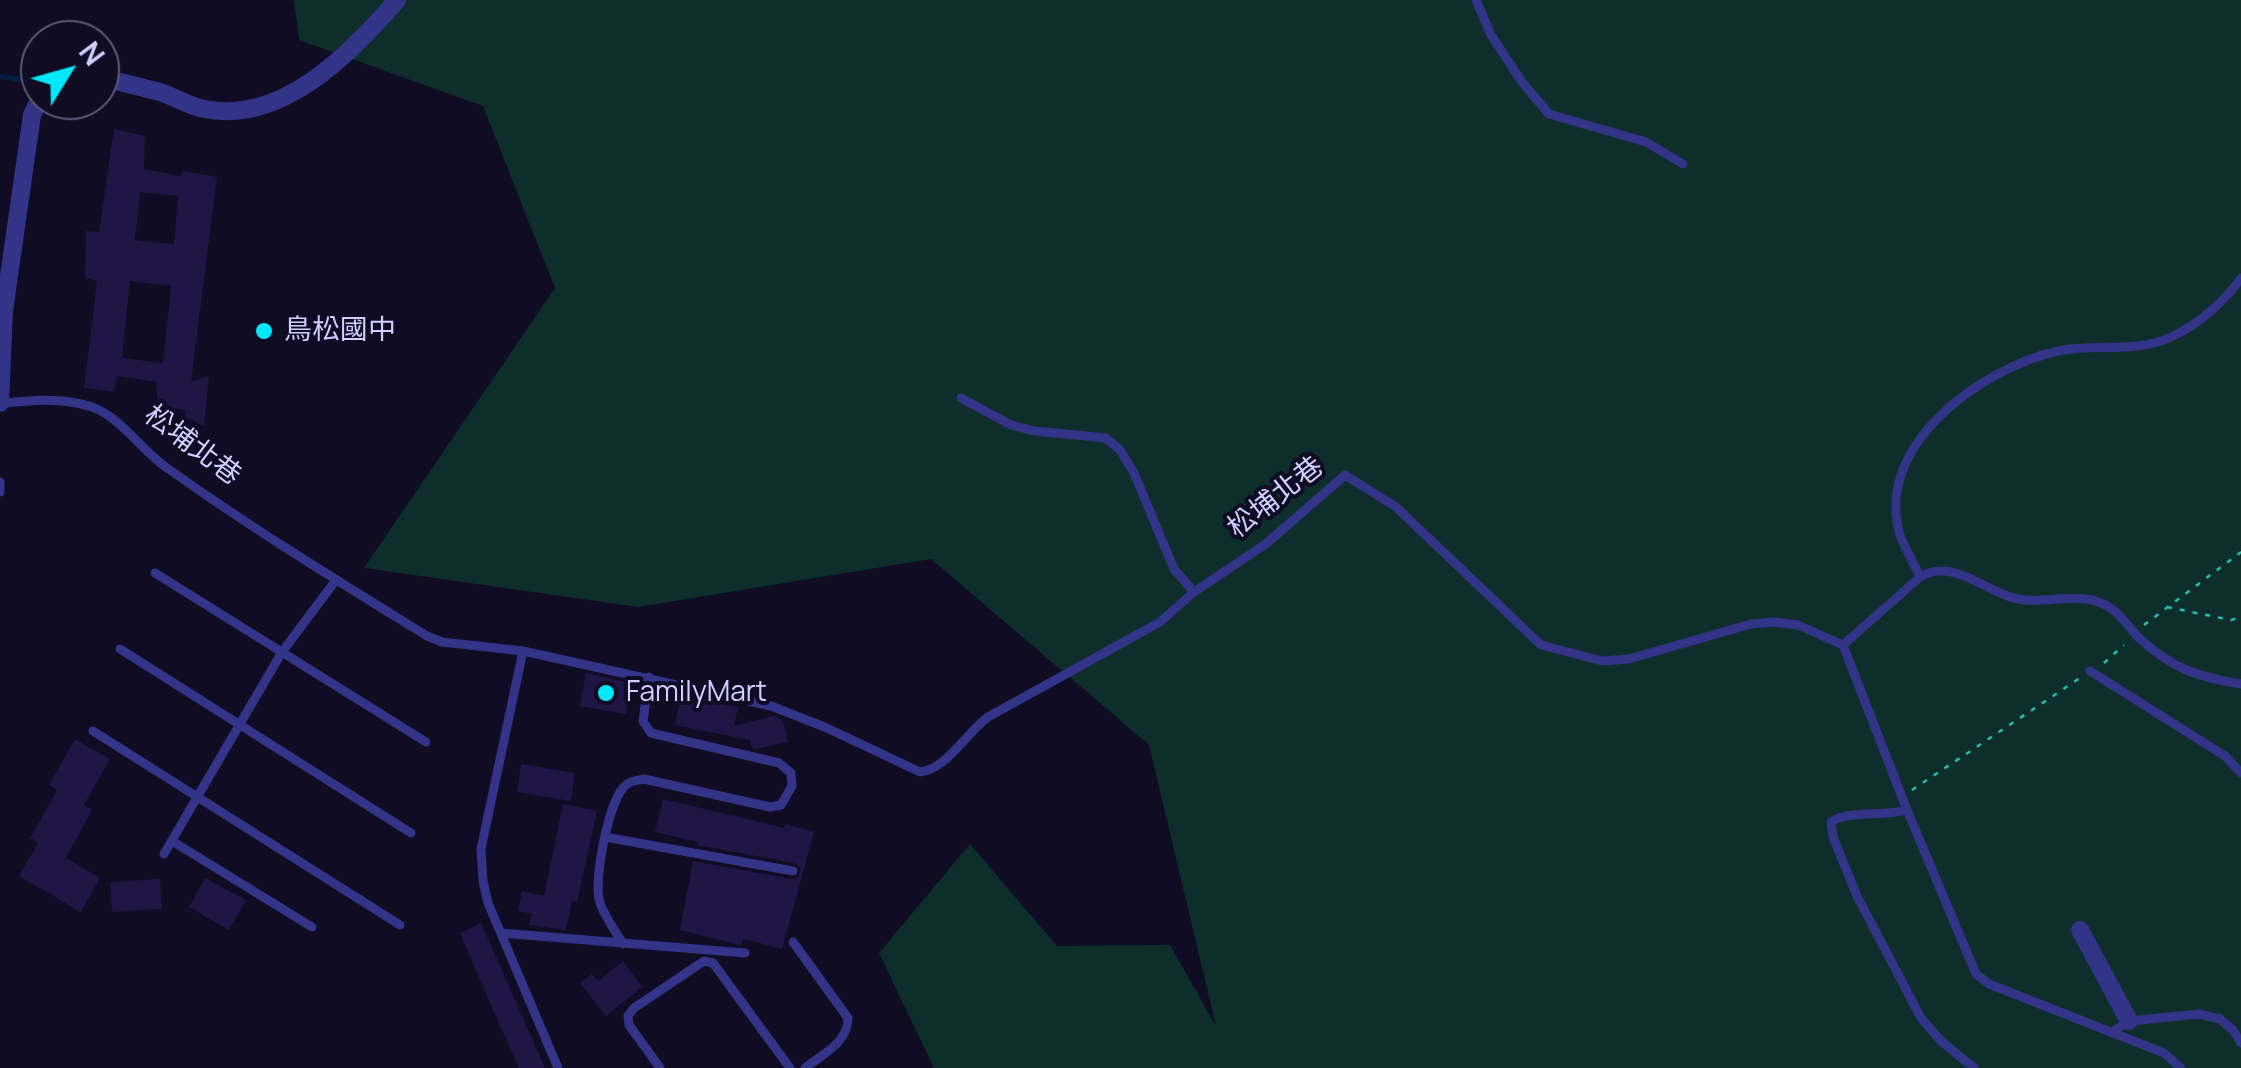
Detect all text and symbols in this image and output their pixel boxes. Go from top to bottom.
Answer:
north arrow [20,20,120,120]
text: N [71,34,114,73]
place label: 鳥松國中 [284,314,396,348]
marker: 鳥松國中 [253,320,275,342]
street label: 松埔北巷 [137,399,247,493]
street label: 松埔北巷 [1222,450,1330,546]
place label: FamilyMart [626,676,767,710]
marker: FamilyMart [595,682,617,704]

